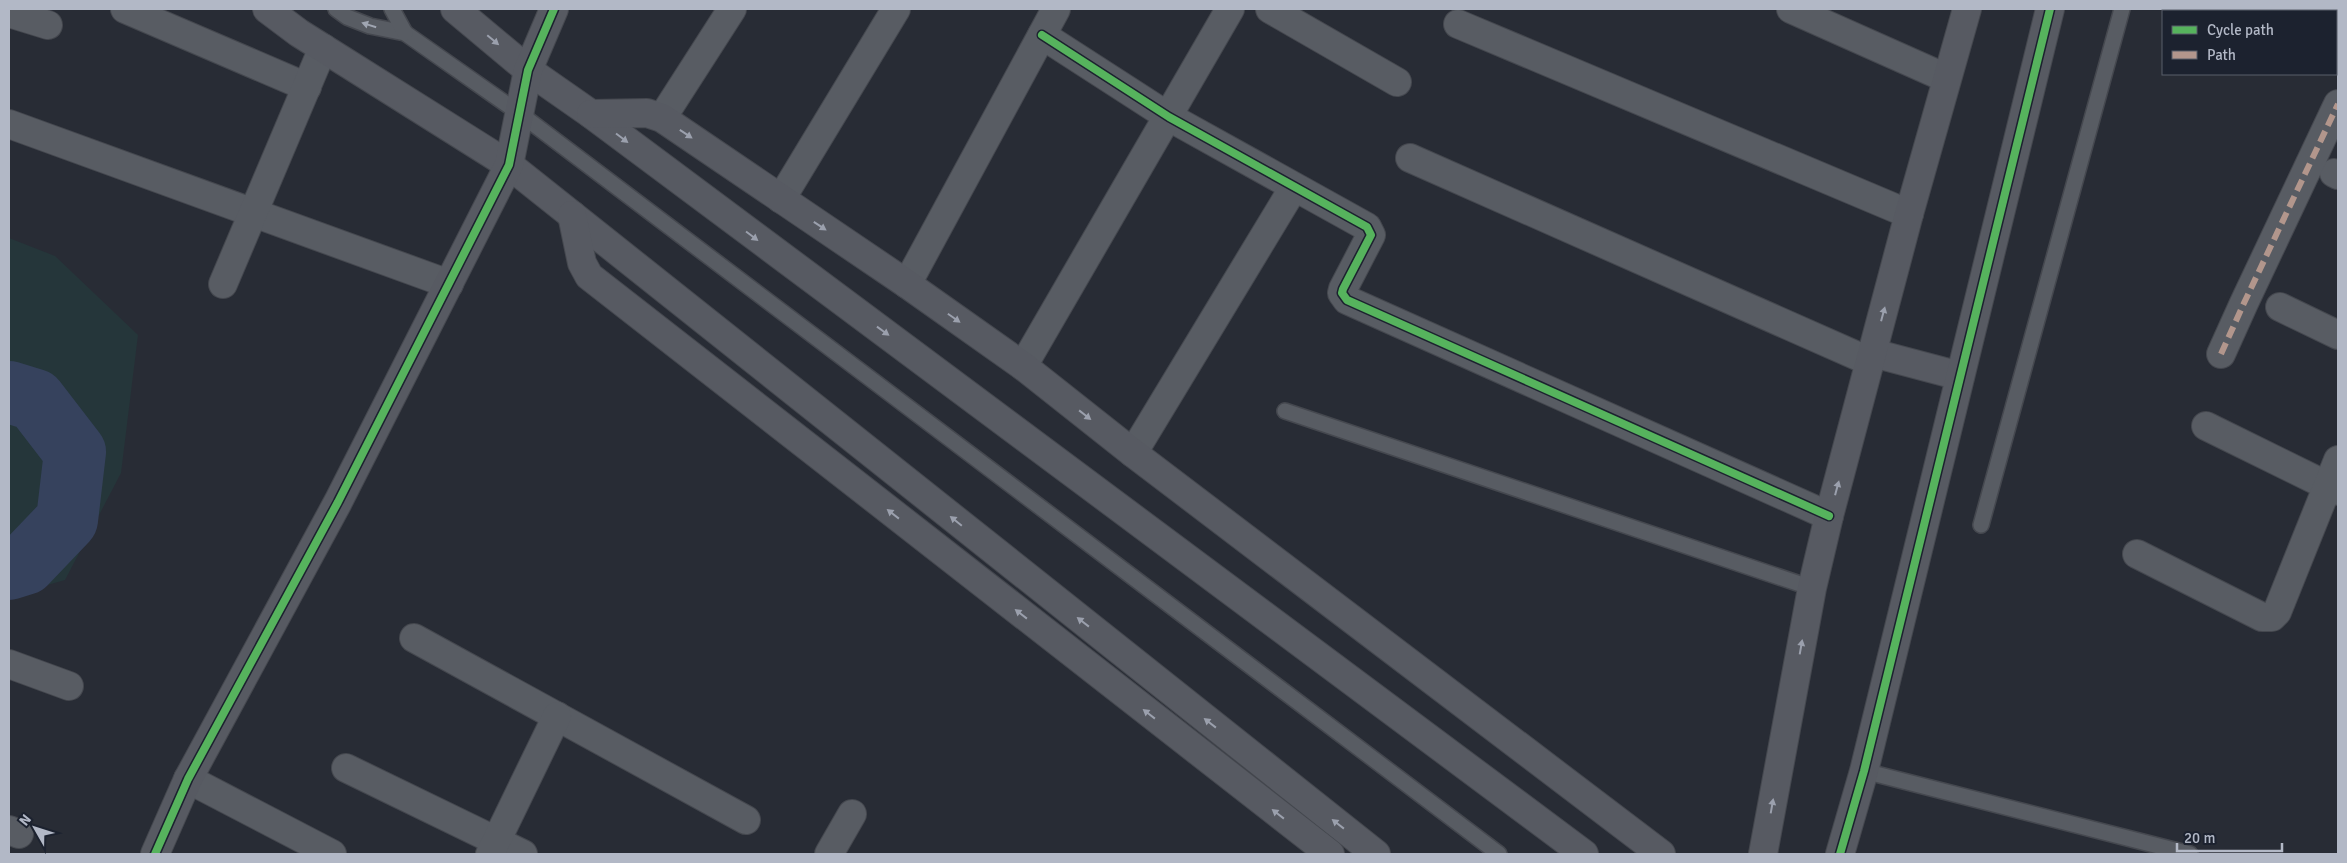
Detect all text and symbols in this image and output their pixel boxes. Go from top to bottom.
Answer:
legend [2162,10,2337,75]
one-way arrow [361,21,376,28]
text: Cycle path [2207,21,2274,39]
one-way arrow [486,35,499,46]
text: Path [2207,46,2236,64]
one-way arrow [679,129,693,139]
one-way arrow [615,133,629,143]
one-way arrow [814,221,827,231]
one-way arrow [745,230,758,241]
one-way arrow [1880,307,1888,322]
one-way arrow [947,313,961,323]
one-way arrow [876,326,889,337]
one-way arrow [1078,409,1091,420]
one-way arrow [1833,480,1841,496]
one-way arrow [887,508,900,519]
one-way arrow [950,515,963,526]
one-way arrow [1015,608,1028,619]
one-way arrow [1077,616,1090,627]
one-way arrow [1798,638,1806,654]
one-way arrow [1143,708,1156,719]
one-way arrow [1204,717,1217,728]
one-way arrow [1768,798,1776,814]
north arrow [10,803,60,853]
one-way arrow [1272,808,1285,819]
text: N [16,811,35,829]
one-way arrow [1332,818,1345,829]
scale bar [2177,820,2282,852]
text: 20 m [2184,829,2215,847]

